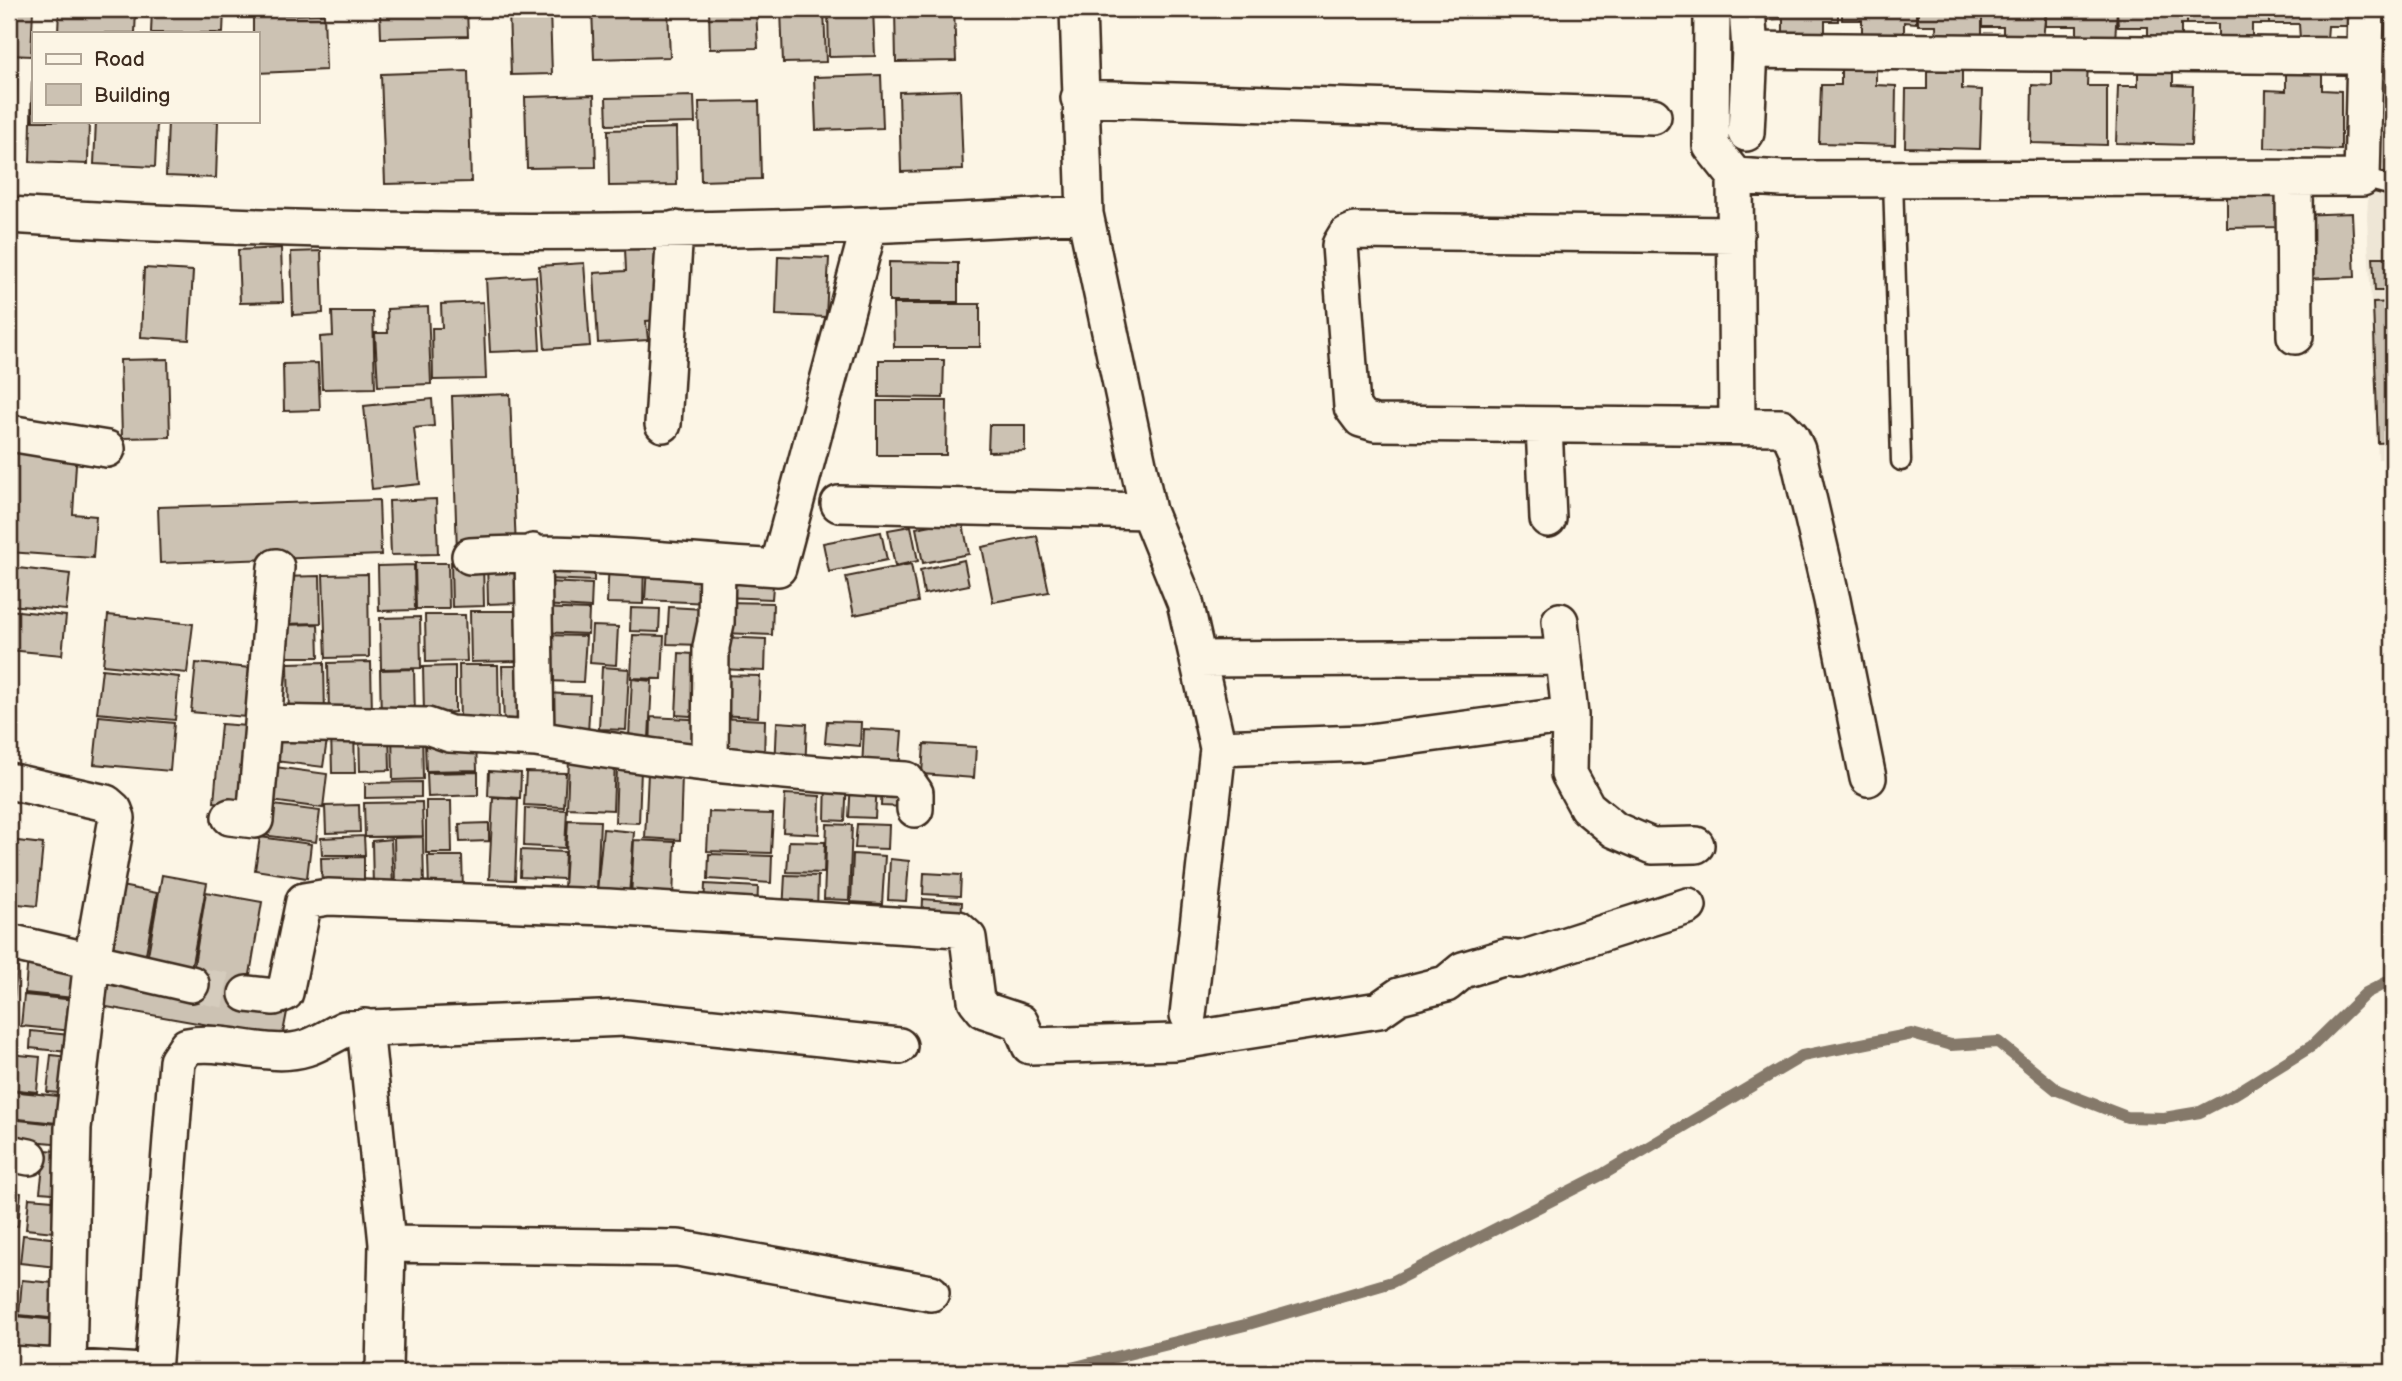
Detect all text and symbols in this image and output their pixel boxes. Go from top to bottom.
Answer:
legend [32,32,259,122]
text: Road [94,47,145,72]
text: Building [94,83,170,108]

